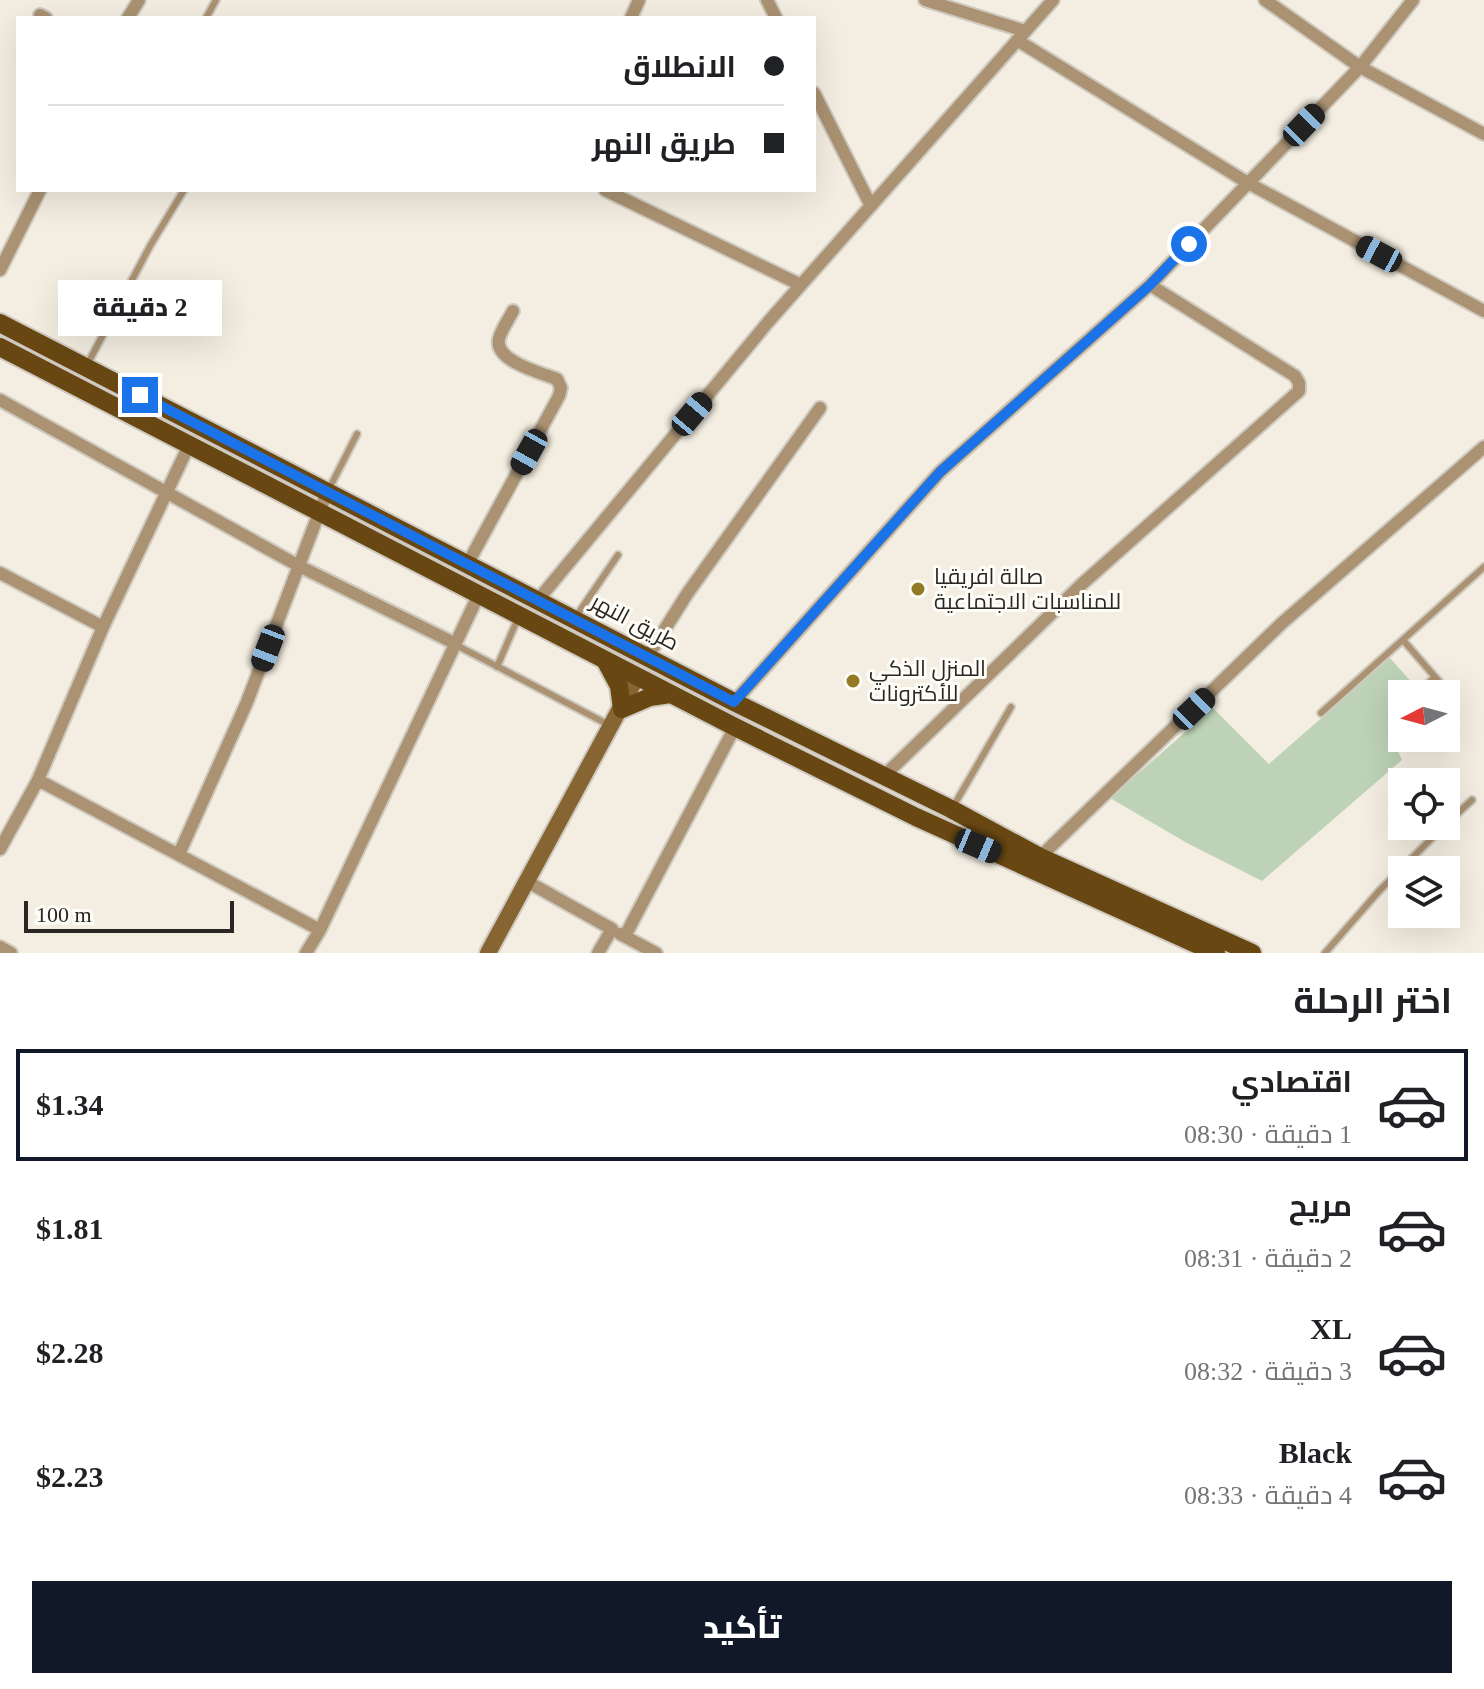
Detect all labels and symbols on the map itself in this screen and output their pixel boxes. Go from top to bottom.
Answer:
car [1279,99,1329,151]
route start [1171,226,1207,262]
car [1352,232,1406,276]
callout: 2 دقيقة [58,279,222,335]
route end [122,377,158,413]
car [667,388,717,440]
car [507,425,551,479]
place label: صالة افريقيا للمناسبات الاجتماعية [934,564,1121,614]
marker: صالة افريقيا للمناسبات الاجتماعية [909,580,927,598]
street label: طريق النهر [585,588,683,656]
car [248,621,288,675]
place label: المنزل الذكي للأكترونات [869,656,986,706]
marker: المنزل الذكي للأكترونات [844,672,862,690]
north arrow [1388,680,1460,752]
car [1168,684,1220,734]
car [951,826,1005,866]
scale bar [24,897,234,933]

